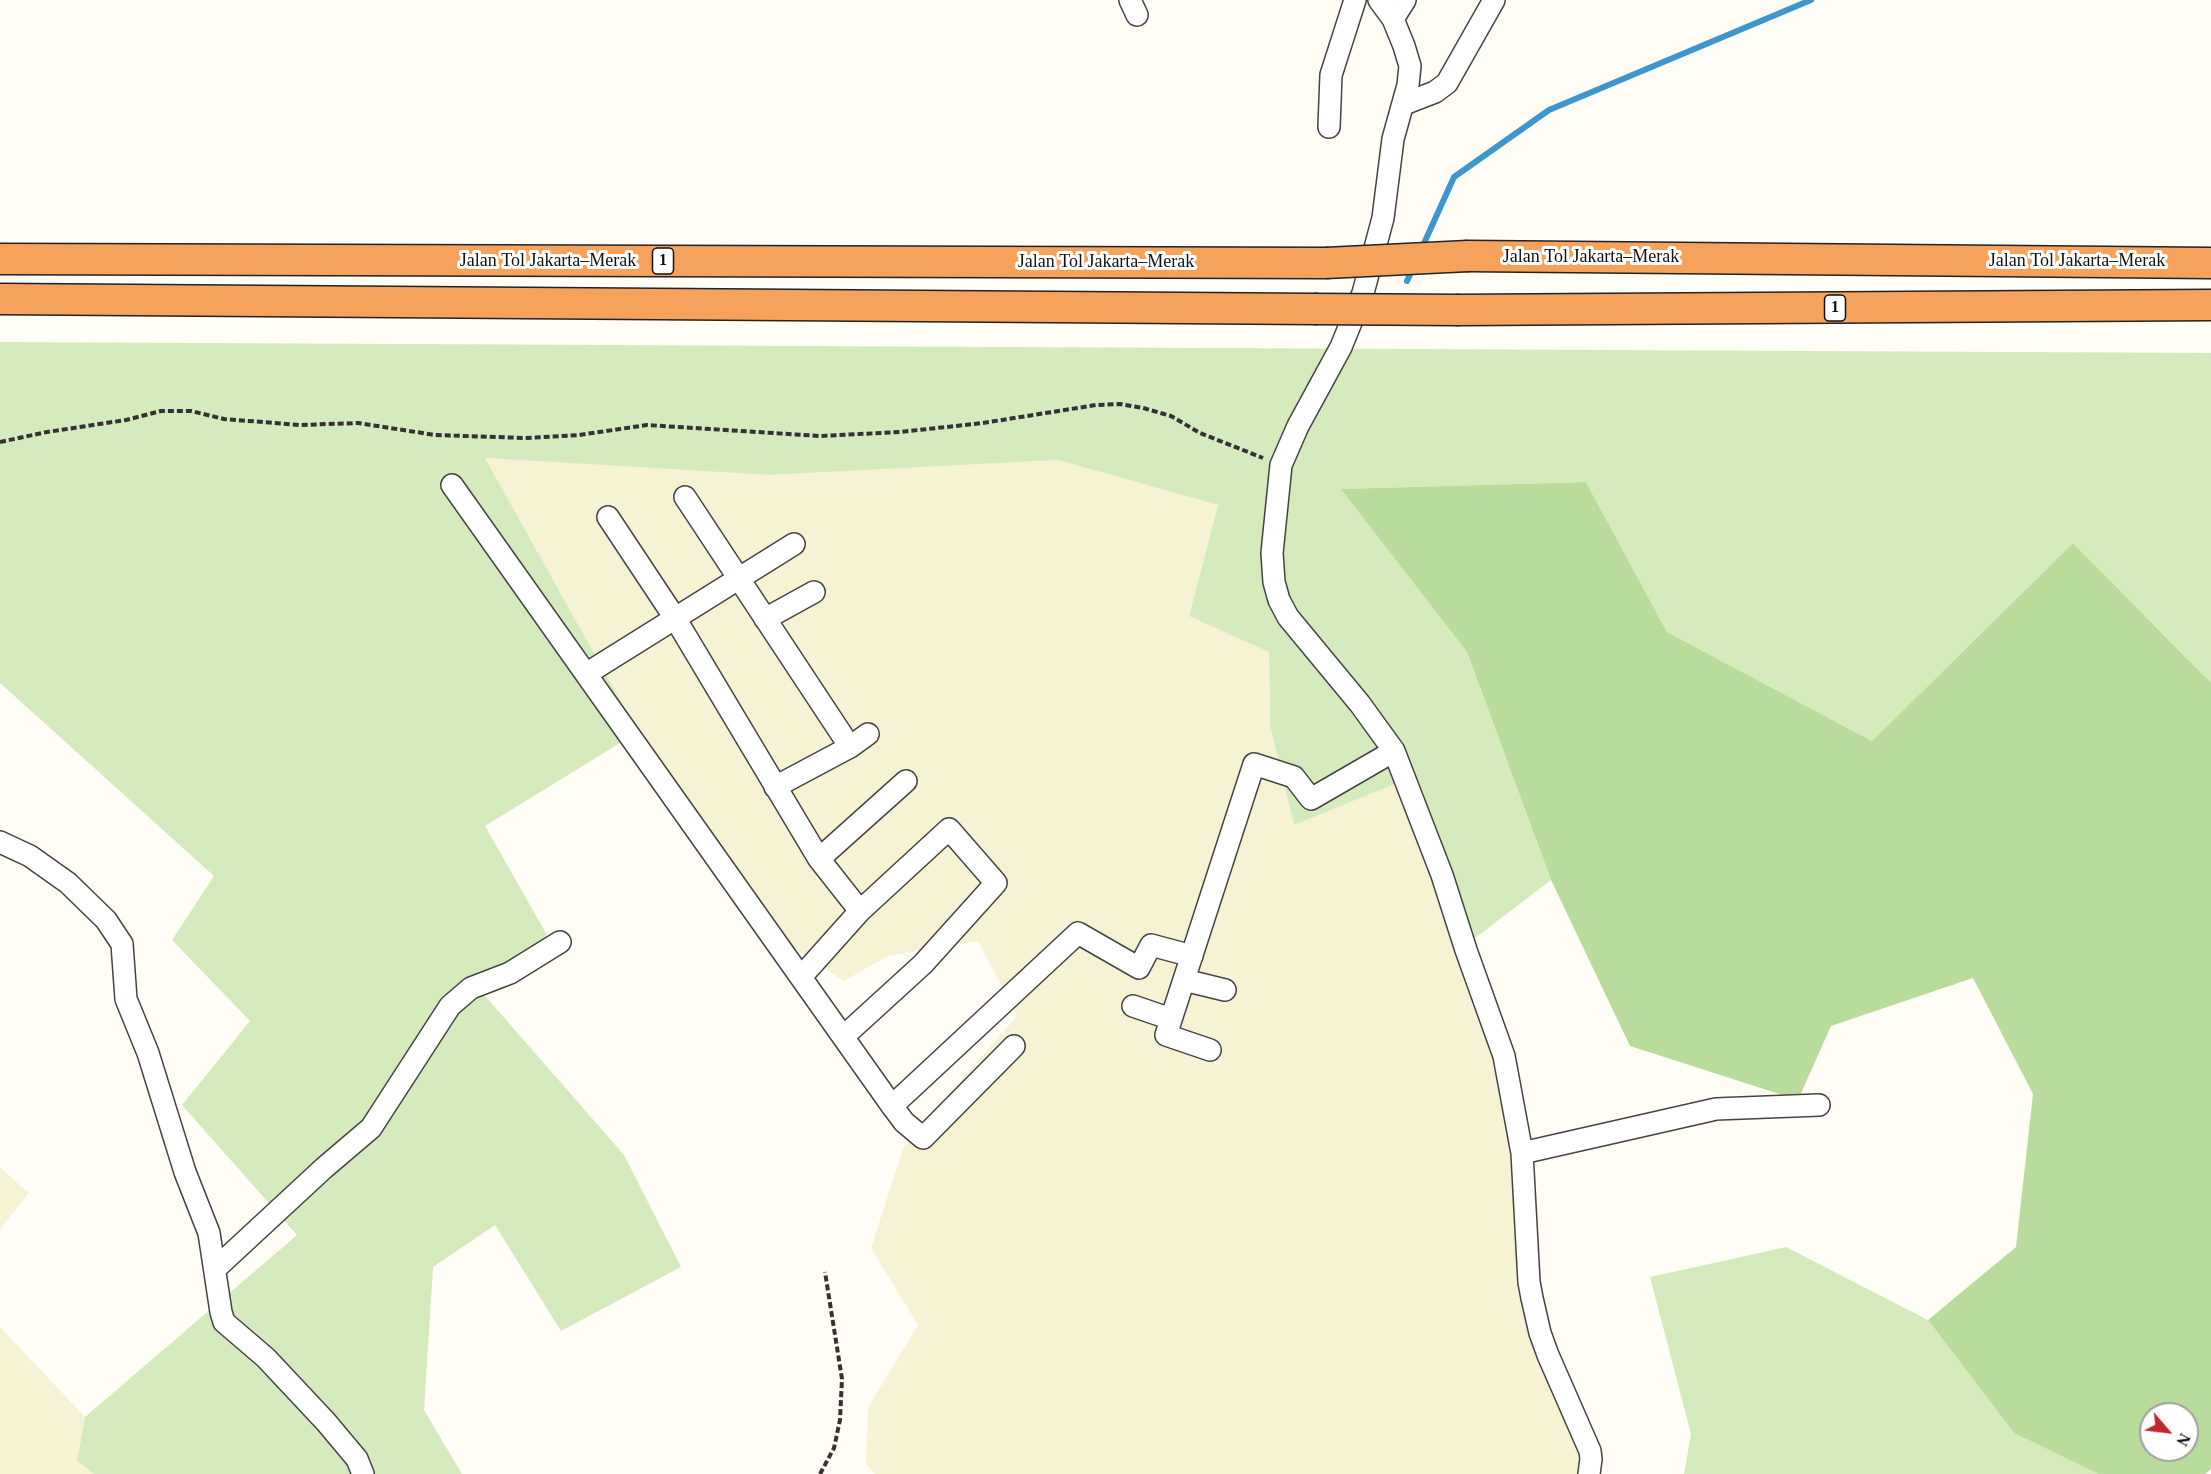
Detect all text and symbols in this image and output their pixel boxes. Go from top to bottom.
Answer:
street label: Jalan Tol Jakarta–Merak [1503,246,1679,268]
road number: 1 [652,248,674,274]
street label: Jalan Tol Jakarta–Merak [460,250,636,272]
street label: Jalan Tol Jakarta–Merak [1989,250,2165,272]
street label: Jalan Tol Jakarta–Merak [1018,251,1194,273]
road number: 1 [1824,295,1846,321]
north arrow [2139,1402,2199,1462]
text: N [2173,1431,2194,1449]

